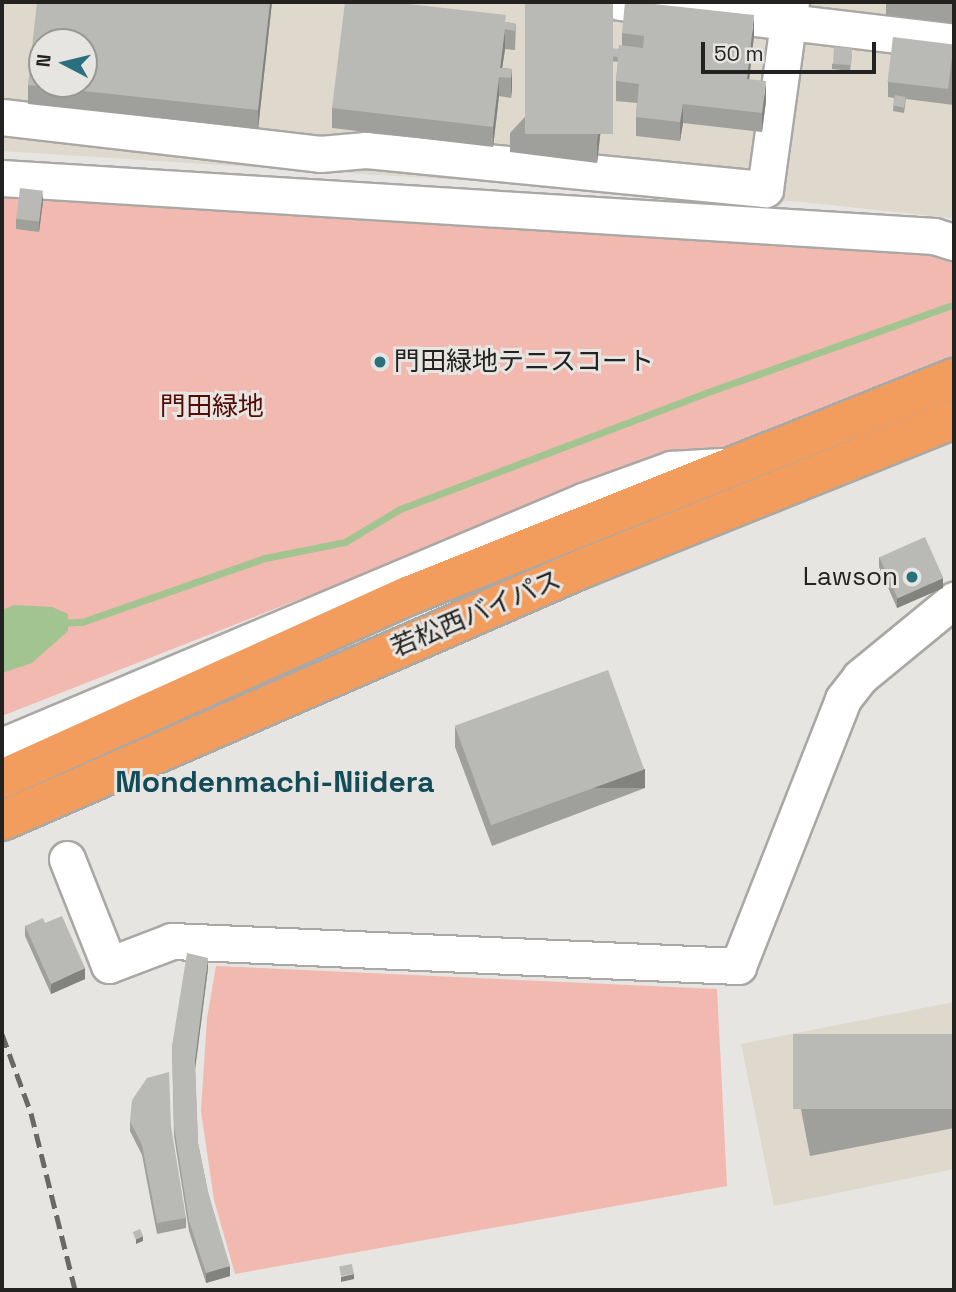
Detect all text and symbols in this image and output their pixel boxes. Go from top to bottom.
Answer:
north arrow [28,28,98,98]
scale bar [704,28,879,72]
text: 50 m [714,40,764,67]
text: N [30,53,57,68]
place label: 門田緑地テニスコート [394,346,654,378]
marker: 門田緑地テニスコート [372,354,388,370]
park label: 門田緑地 [160,391,264,423]
place label: Lawson [803,561,898,593]
street label: 若松西バイパス [386,564,566,664]
marker: Lawson [904,569,920,585]
district label: Mondenmachi-Niidera [115,764,435,800]

